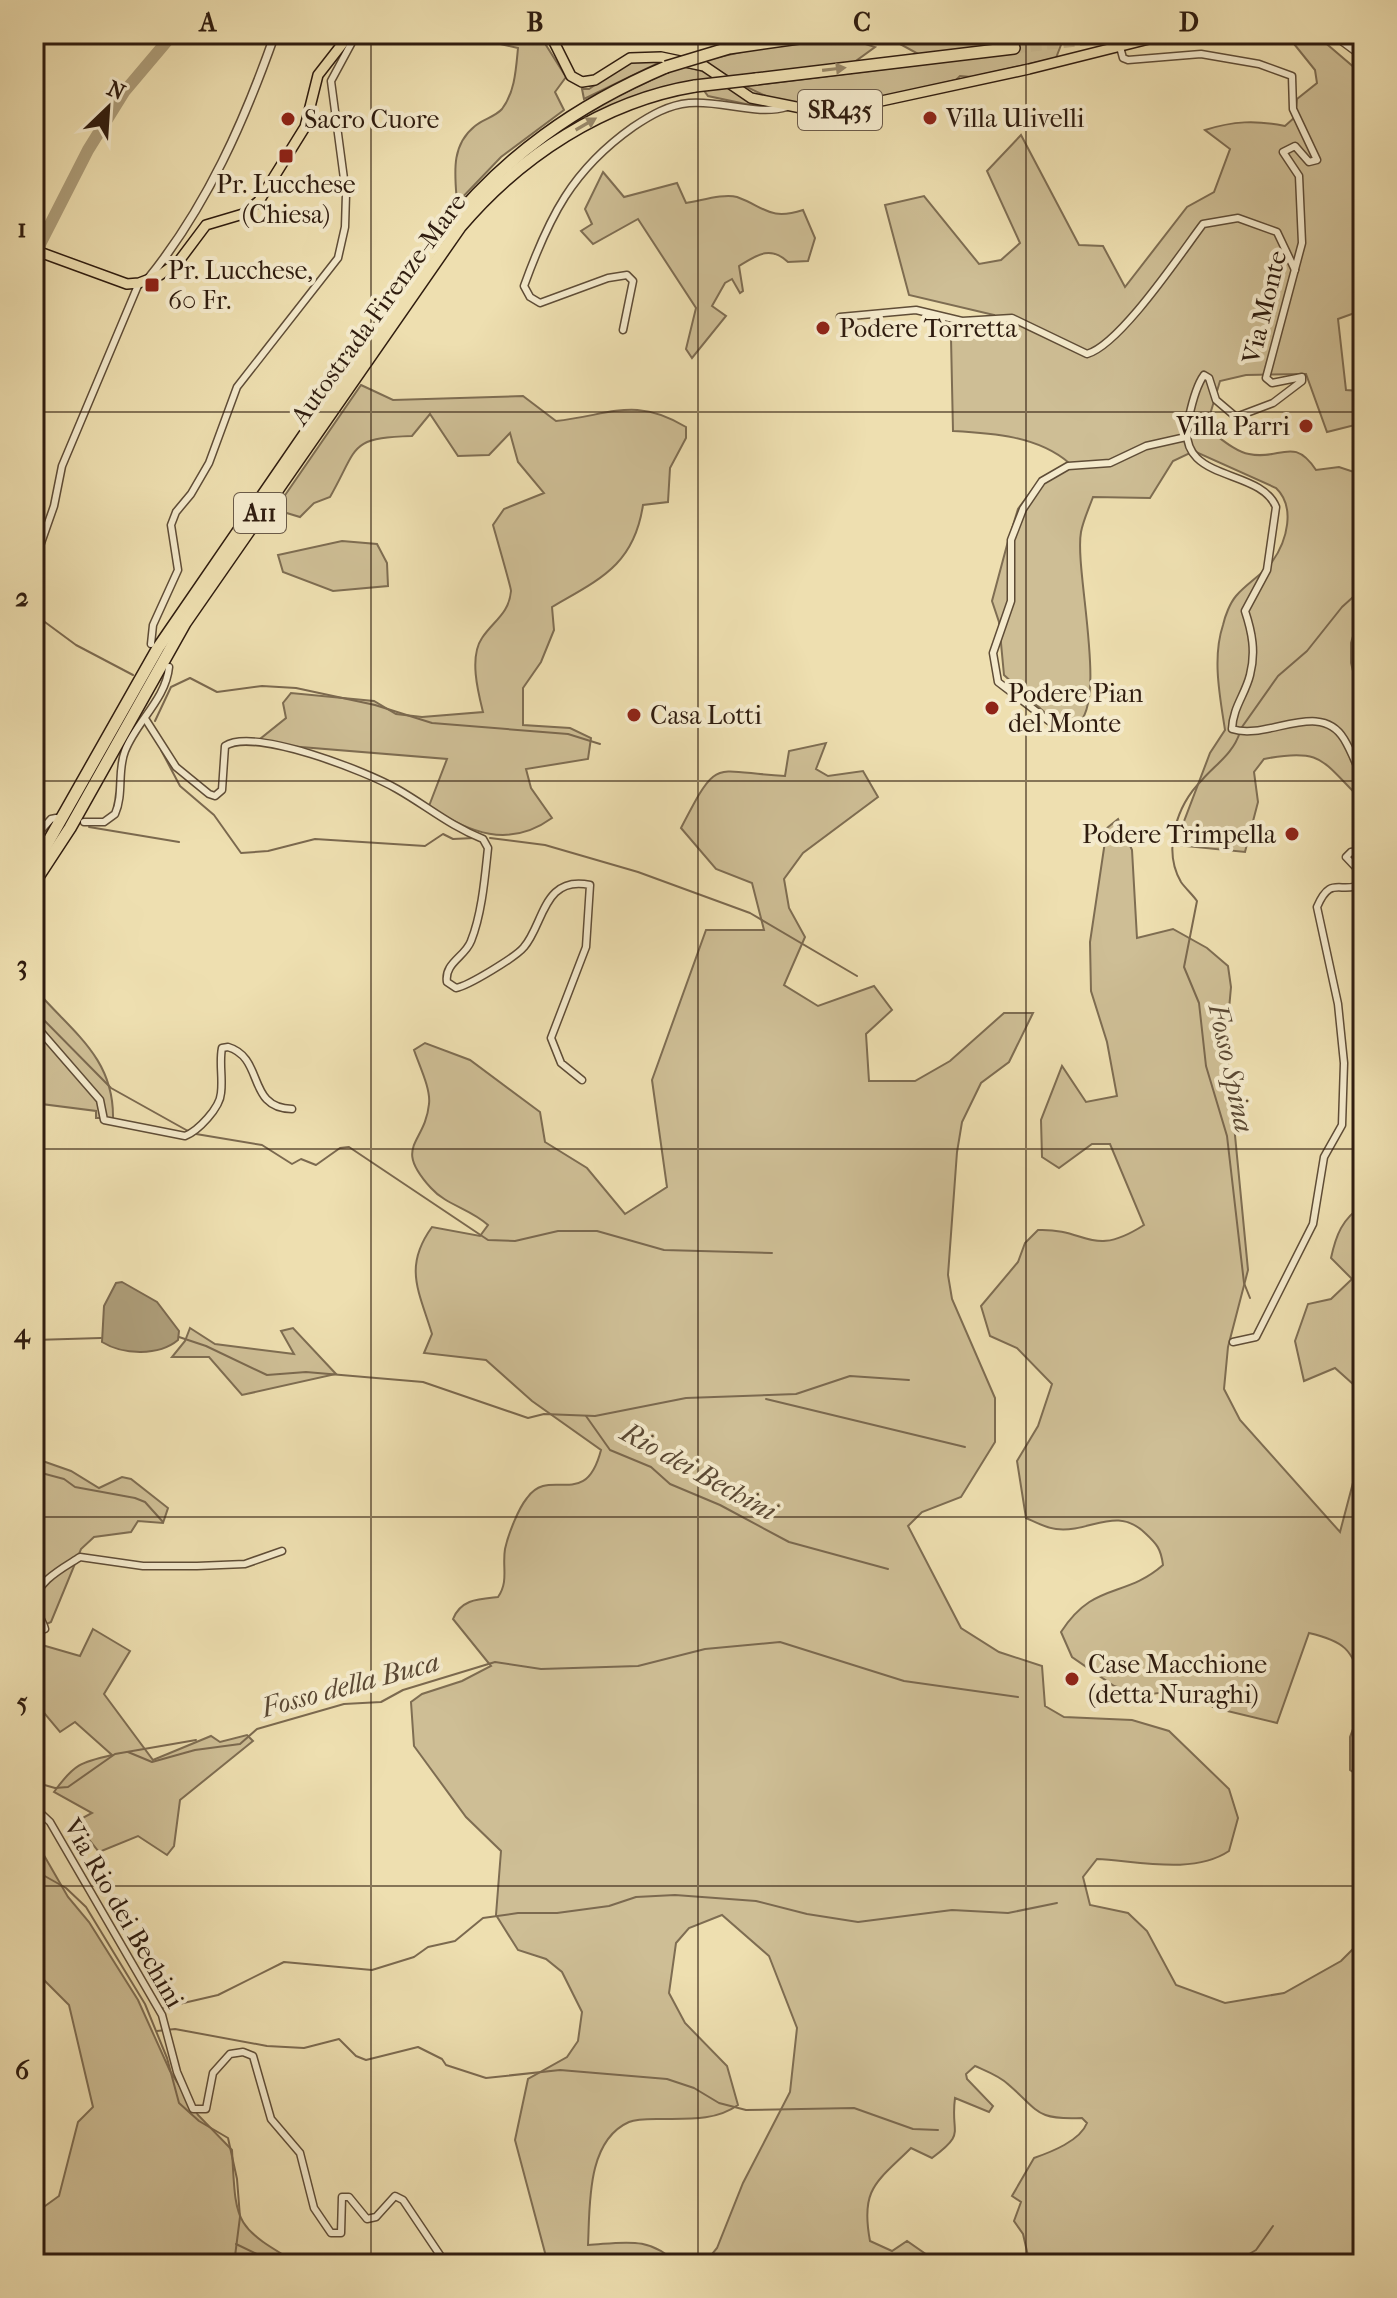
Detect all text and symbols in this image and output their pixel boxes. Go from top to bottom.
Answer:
text: A [198,7,218,38]
text: B [527,7,544,38]
text: C [853,7,871,38]
text: D [1179,7,1199,38]
one-way arrow [822,63,847,76]
north arrow [68,68,148,148]
text: N [103,75,129,106]
road number: SR435 [798,90,882,130]
place label: Villa Ulivelli [945,103,1085,134]
place label: Sacro Cuore [304,104,440,135]
marker: Villa Ulivelli [921,109,939,127]
marker: Sacro Cuore [279,110,297,128]
one-way arrow [575,117,597,131]
marker: Pr. Lucchese (Chiesa) [277,147,295,165]
place label: Pr. Lucchese (Chiesa) [216,169,356,230]
street label: Autostrada Firenze-Mare [283,187,473,432]
text: 1 [17,213,27,244]
street label: Via Monte [1235,247,1294,368]
place label: Pr. Lucchese, 60 Fr. [168,255,313,316]
marker: Pr. Lucchese, 60 Fr. [143,276,161,294]
place label: Podere Torretta [839,313,1018,344]
marker: Podere Torretta [814,319,832,337]
place label: Villa Parri [1175,411,1290,442]
marker: Villa Parri [1297,417,1315,435]
road number: A11 [234,493,286,533]
text: 2 [15,582,29,613]
place label: Podere Pian del Monte [1008,678,1143,739]
marker: Podere Pian del Monte [983,699,1001,717]
place label: Casa Lotti [650,700,762,731]
marker: Casa Lotti [625,706,643,724]
place label: Podere Trimpella [1082,819,1277,850]
marker: Podere Trimpella [1283,825,1301,843]
text: 3 [17,950,27,981]
water label: Fosso Spina [1202,1000,1261,1135]
text: 4 [13,1318,31,1350]
water label: Rio dei Bechini [614,1414,784,1529]
water label: Fosso della Buca [257,1645,443,1724]
place label: Case Macchione (detta Nuraghi) [1088,1649,1267,1710]
marker: Case Macchione (detta Nuraghi) [1063,1670,1081,1688]
text: 5 [16,1687,28,1718]
street label: Via Rio dei Bechini [56,1812,191,2014]
text: 6 [15,2055,30,2086]

